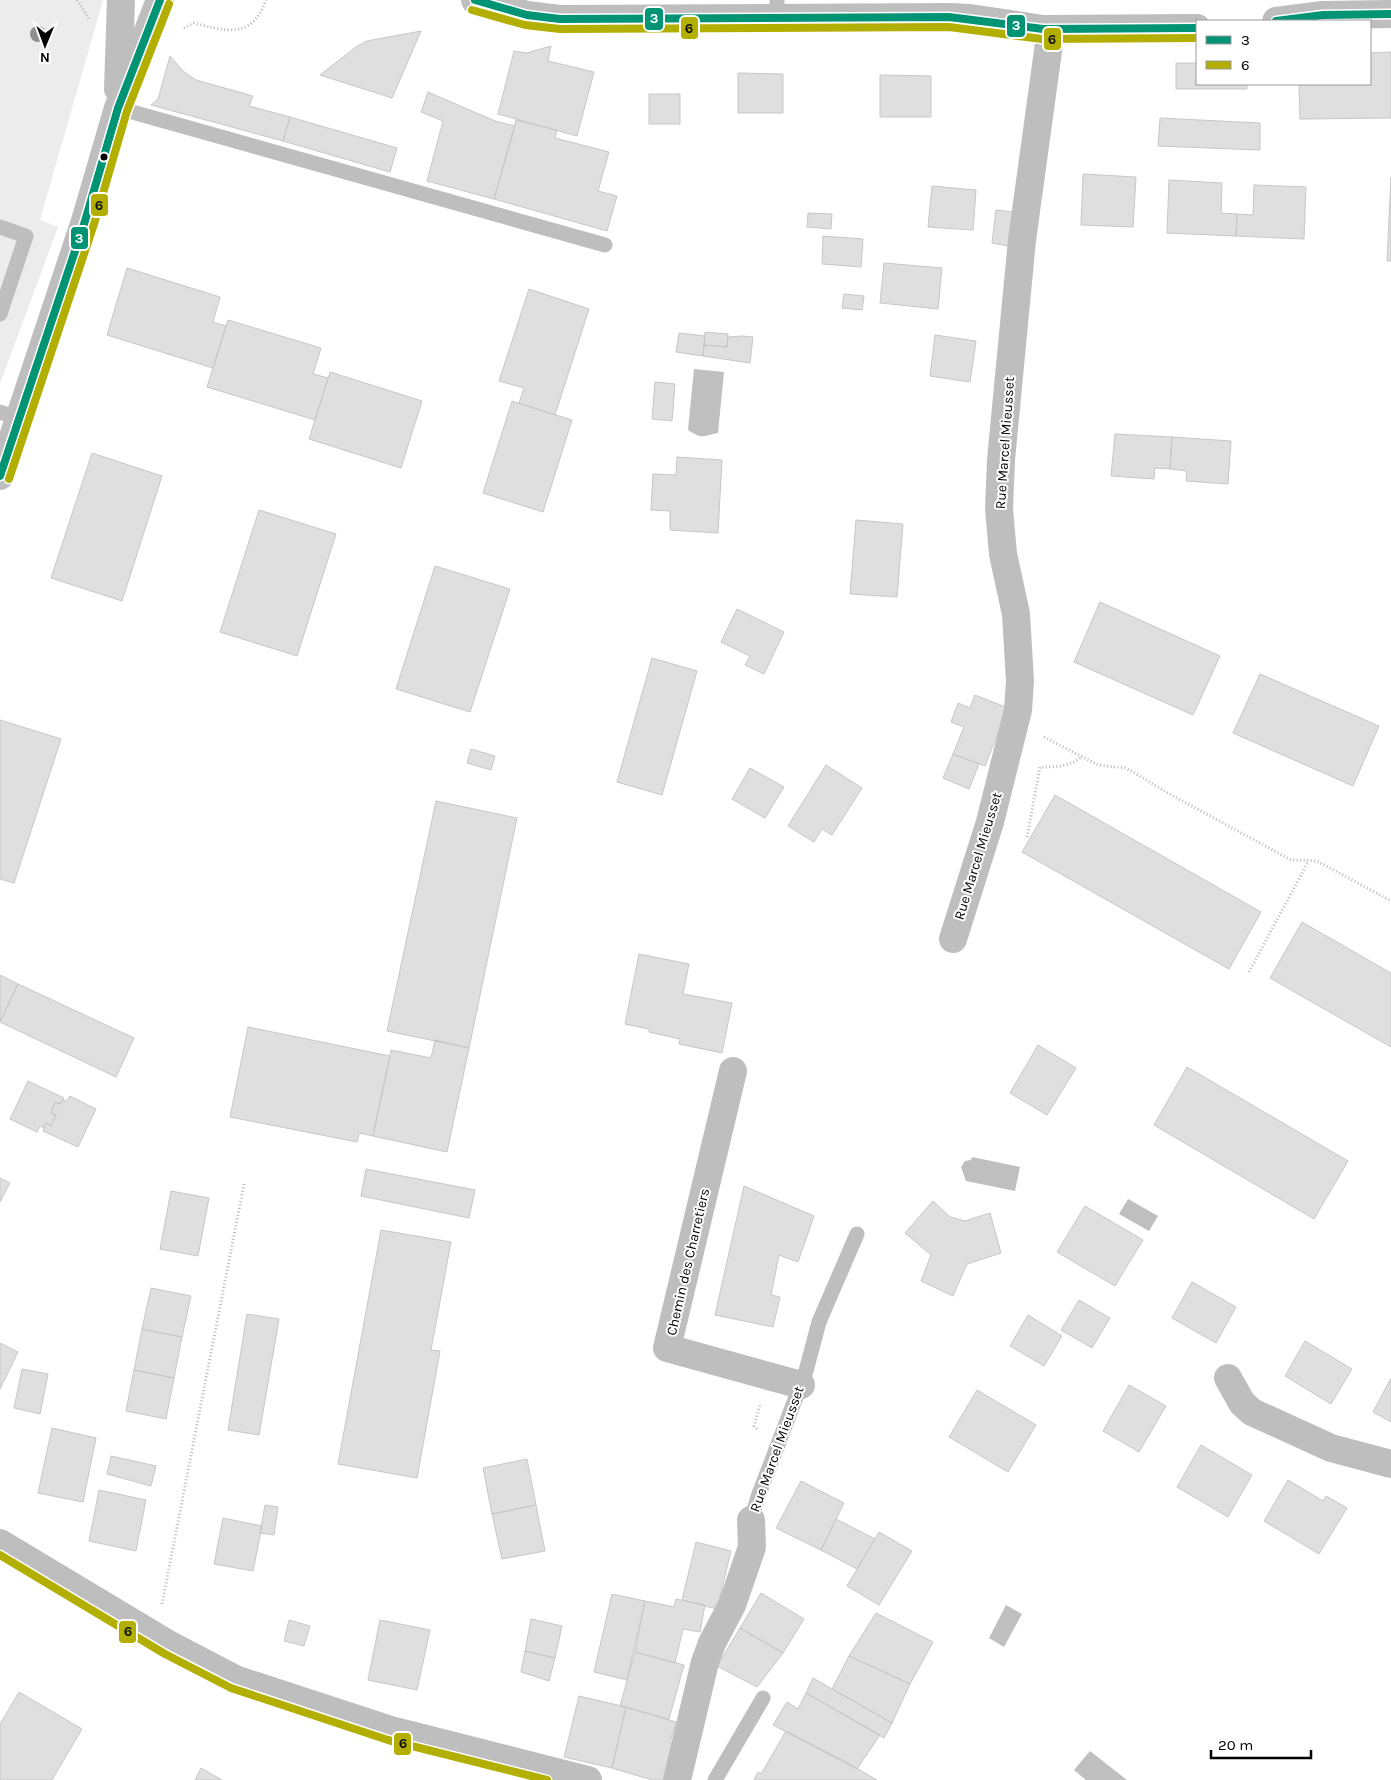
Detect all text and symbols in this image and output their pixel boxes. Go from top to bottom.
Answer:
line badge: 3 [644,7,664,31]
text: 3 [650,10,658,27]
line badge: 3 [1006,14,1026,38]
line badge: 6 [680,16,699,40]
text: 3 [1012,17,1020,34]
north arrow [20,20,70,70]
text: 6 [685,20,693,37]
legend [1196,20,1371,85]
line badge: 6 [1043,27,1062,51]
text: 6 [1048,31,1056,48]
text: 3 [1241,31,1250,49]
text: N [40,49,50,66]
text: 6 [1241,56,1250,74]
unlabelled marker [99,152,109,162]
line badge: 6 [90,193,109,217]
text: 6 [95,197,103,214]
line badge: 3 [70,226,89,250]
text: 3 [75,230,83,247]
street label: Rue Marcel Mieusset [992,376,1018,510]
street label: Rue Marcel Mieusset [950,790,1006,922]
street label: Chemin des Charretiers [663,1187,713,1337]
street label: Rue Marcel Mieusset [746,1384,808,1514]
line badge: 6 [118,1620,137,1644]
text: 6 [124,1623,132,1640]
scale bar [1211,1728,1311,1760]
line badge: 6 [393,1732,412,1756]
text: 6 [399,1735,407,1752]
text: 20 m [1218,1736,1253,1754]

